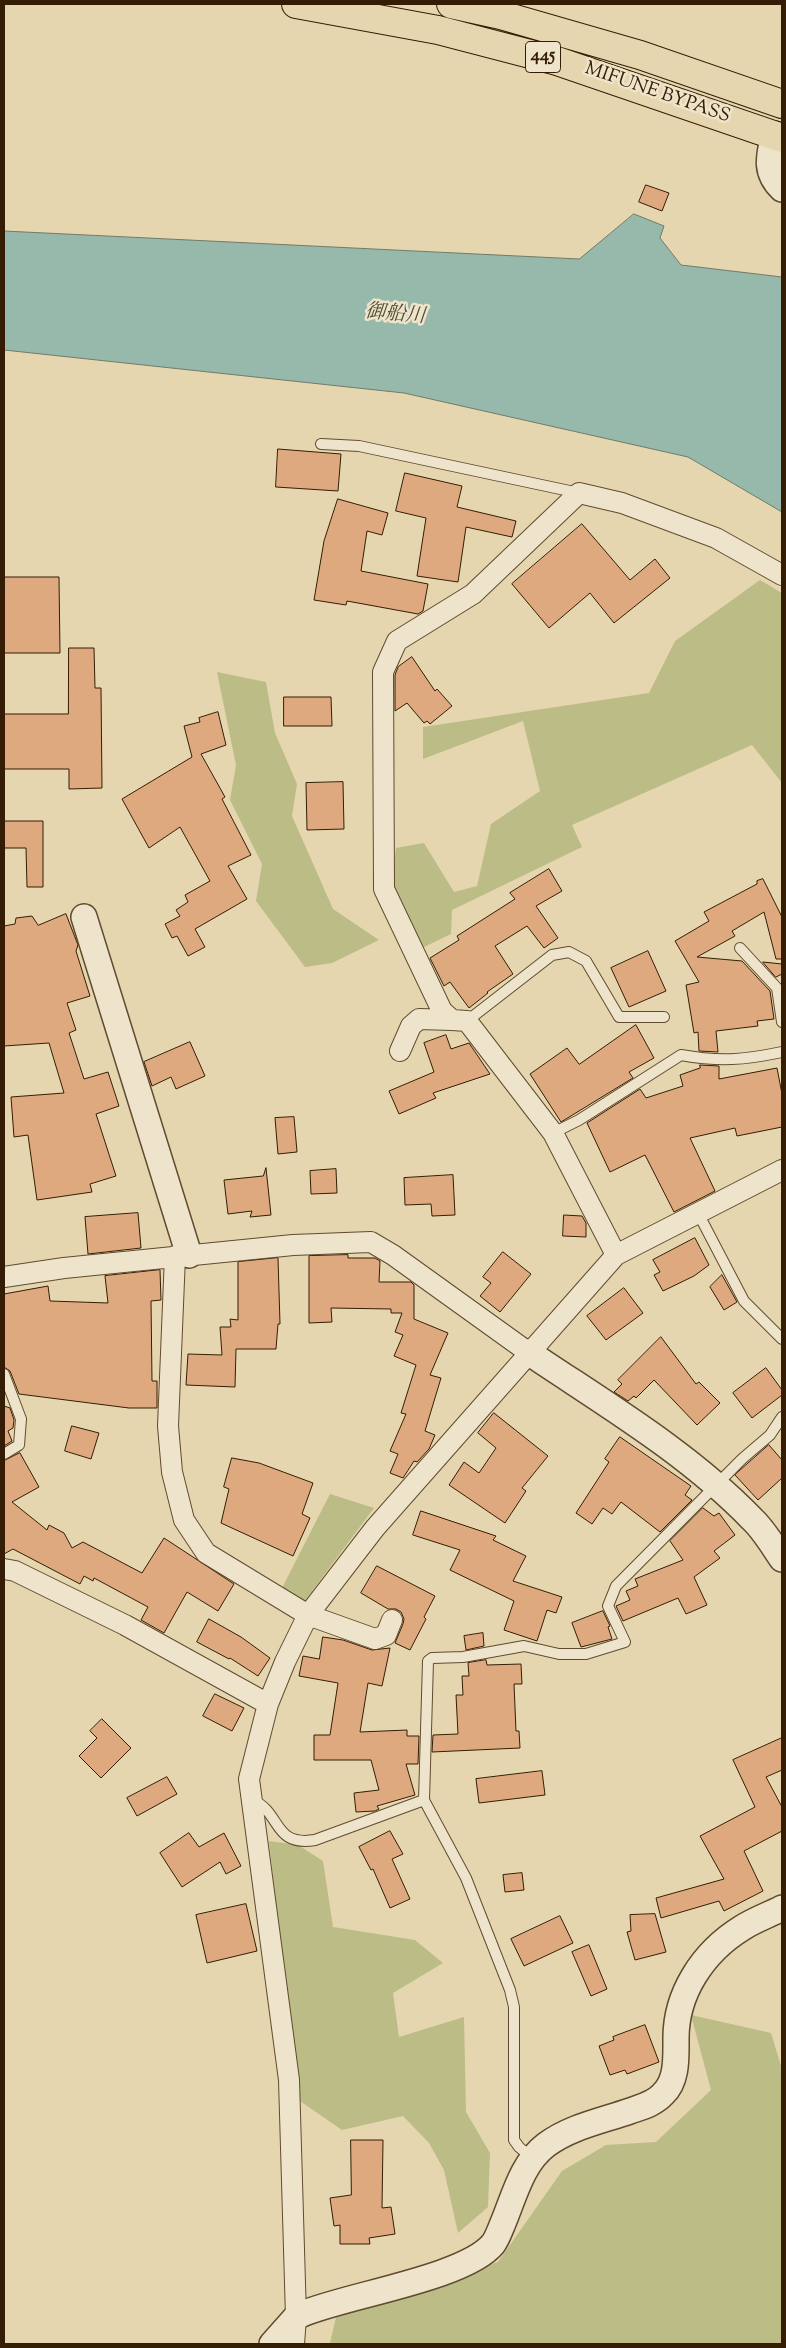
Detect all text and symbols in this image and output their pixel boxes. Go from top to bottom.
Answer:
road number: 445 [526,42,560,72]
street label: MIFUNE BYPASS [581,58,733,130]
water label: 御船川 [364,301,426,331]

